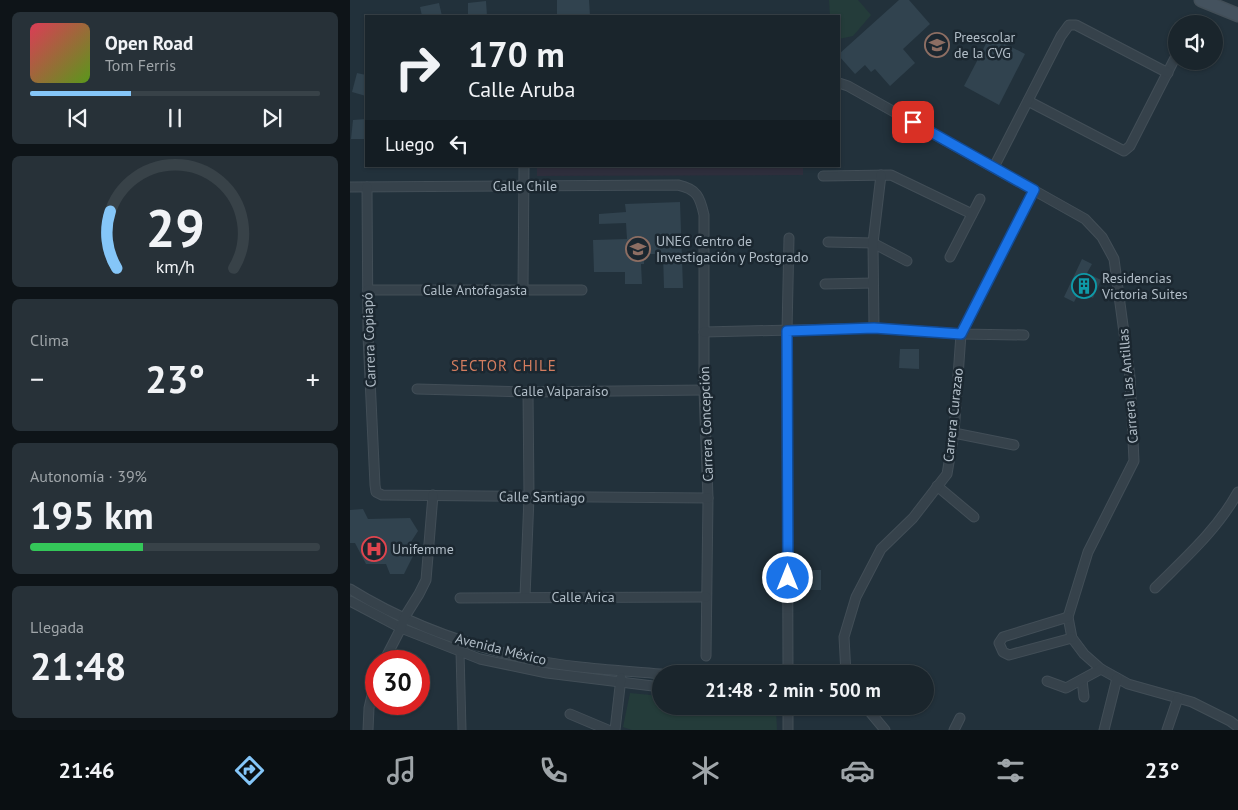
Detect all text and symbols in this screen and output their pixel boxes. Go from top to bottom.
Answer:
map controls [1168,15,1223,70]
button: sound [1168,15,1223,70]
place label: Preescolar de la CVG [954,28,1016,62]
text: Open Road [105,31,193,55]
text: 170 m [468,31,565,77]
school or university icon: Preescolar de la CVG [924,32,950,58]
icon: right [385,35,450,100]
text: Tom Ferris [105,55,176,75]
text: Calle Aruba [468,75,575,103]
pin [892,101,934,143]
icon: previous [64,104,92,132]
icon: pause [161,104,189,132]
icon: next [258,104,286,132]
icon: arrive [899,108,927,136]
icon: left [445,130,473,158]
text: Luego [385,132,435,156]
street label: Calle Chile [493,177,557,195]
text: 29 [146,194,204,261]
place label: UNEG Centro de Investigación y Postgrado [656,232,808,266]
school or university icon: UNEG Centro de Investigación y Postgrado [625,236,651,262]
text: km/h [155,255,195,278]
place label: Residencias Victoria Suites [1101,269,1188,303]
building icon: Residencias Victoria Suites [1071,273,1097,299]
street label: Calle Antofagasta [423,281,527,299]
street label: Carrera Copiapó [358,292,380,388]
street label: Carrera Las Antillas [1114,328,1142,444]
text: Clima [30,330,69,350]
text: 23° [145,354,205,403]
district label: SECTOR CHILE [451,356,557,375]
text: − [30,360,44,397]
text: + [306,360,320,397]
street label: Carrera Concepción [695,366,717,482]
street label: Carrera Curazao [939,367,967,463]
street label: Calle Valparaíso [514,382,608,400]
text: Autonomía · 39% [30,466,147,486]
street label: Calle Santiago [499,487,585,507]
text: 195 km [30,490,154,539]
hospital icon: Unifemme [361,536,387,562]
place label: Unifemme [392,540,454,558]
position arrow [761,551,813,603]
street label: Calle Arica [551,588,615,606]
text: Llegada [30,617,84,637]
street label: Avenida México [454,629,548,669]
text: 21:48 [30,641,126,690]
speed limit sign: 30 [365,650,430,715]
text: 21:48 · 2 min · 500 m [705,678,881,702]
icon: directions [232,753,267,788]
icon: music [384,753,419,788]
icon: phone [536,753,571,788]
icon: climate [688,753,723,788]
icon: car [840,753,875,788]
icon: filters [993,753,1028,788]
text: 21:46 [59,756,114,784]
text: 23° [1145,756,1179,784]

